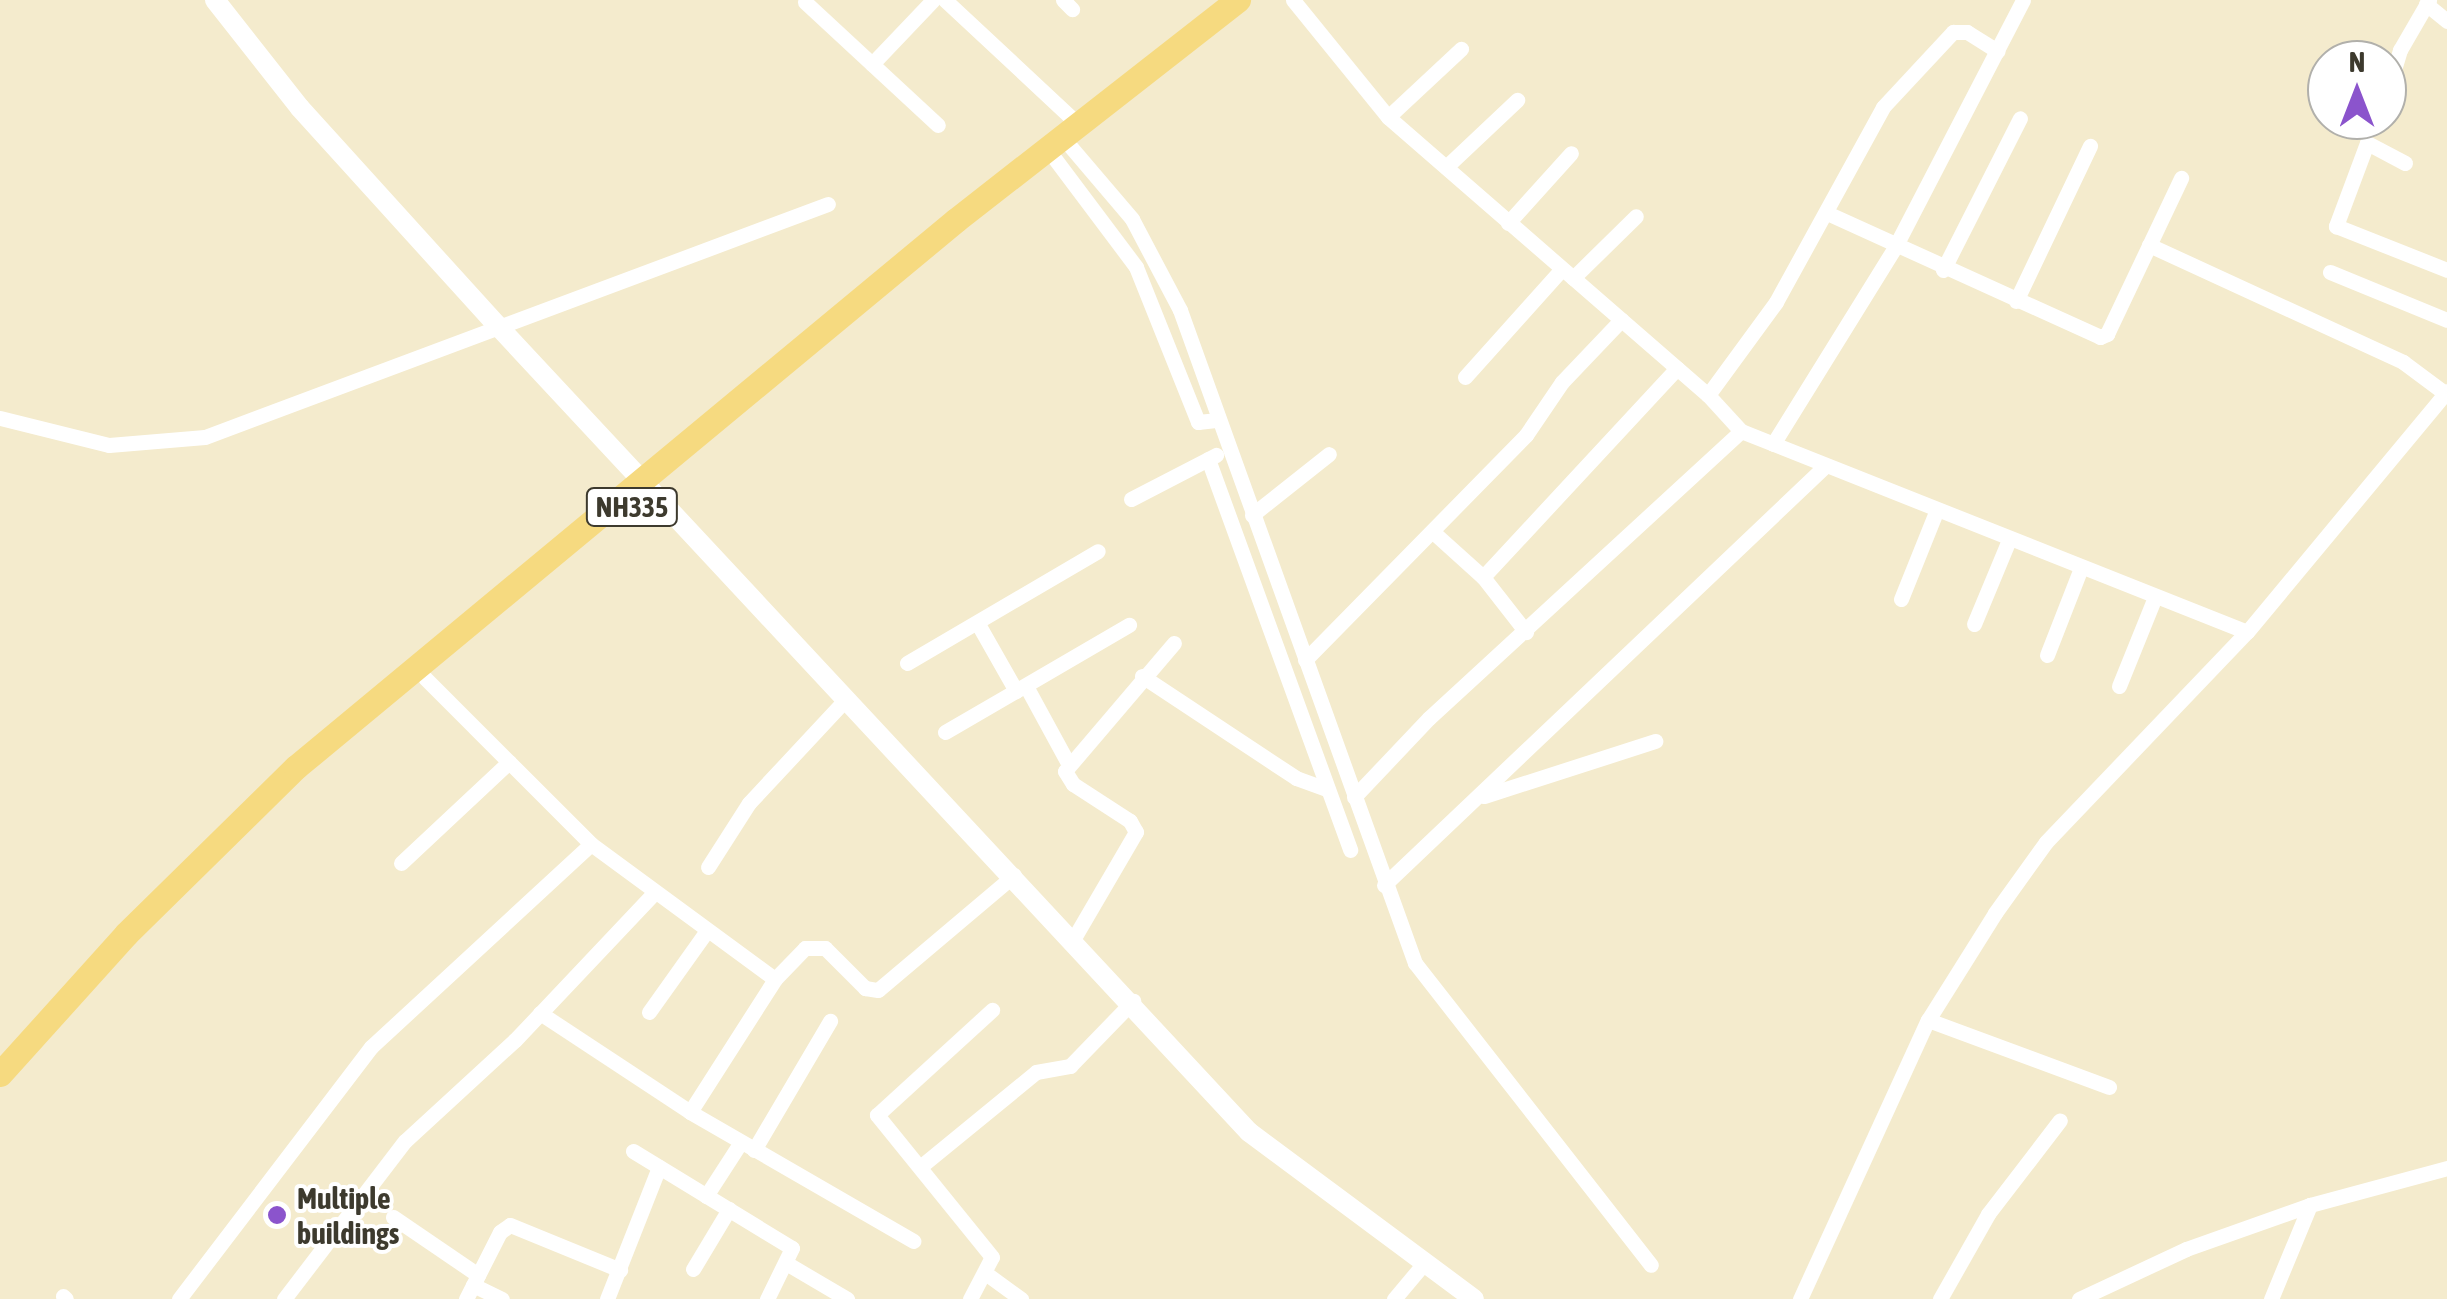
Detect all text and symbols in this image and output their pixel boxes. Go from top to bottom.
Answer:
north arrow [2307,40,2407,140]
text: N [2349,46,2365,78]
road number: NH335 [584,484,680,530]
place label: Multiple buildings [297,1180,399,1250]
marker: Multiple buildings [266,1204,288,1226]

